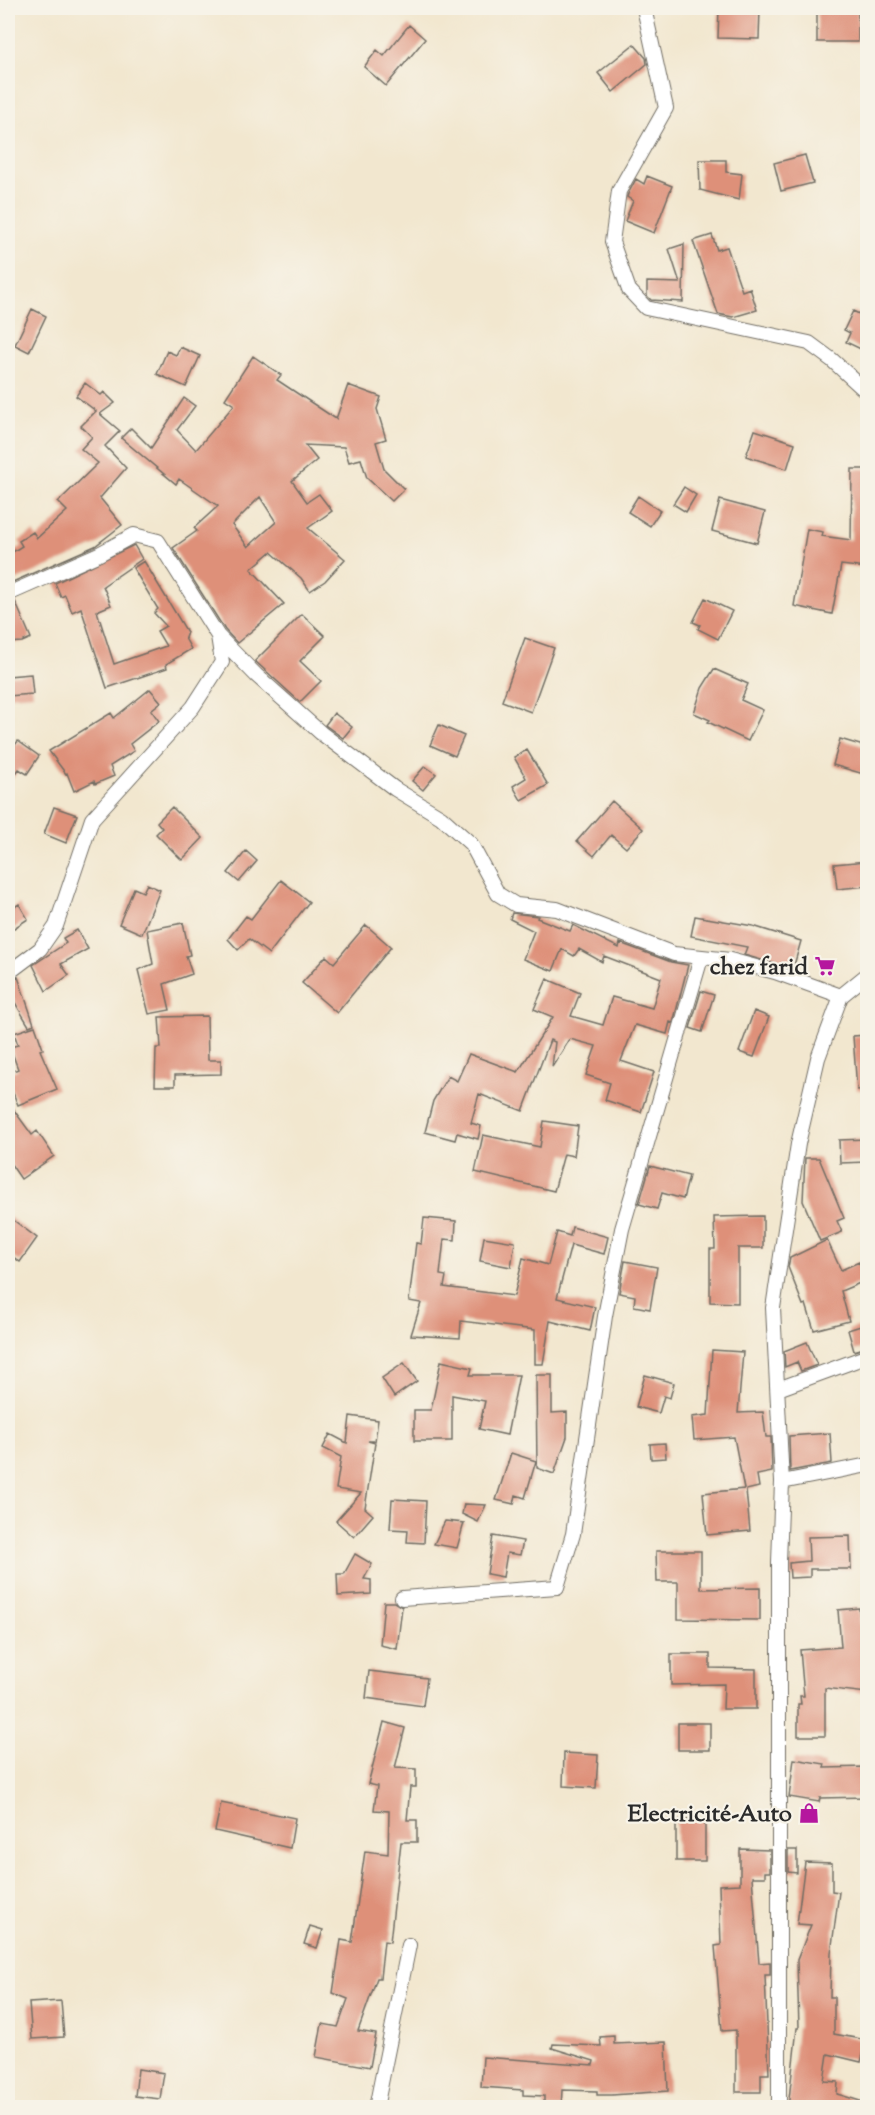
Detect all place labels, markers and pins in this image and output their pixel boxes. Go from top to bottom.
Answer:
place label: chez farid [710,951,808,985]
supermarket icon: chez farid [813,954,837,978]
place label: Electricité-Auto [627,1798,792,1832]
shop icon: Electricité-Auto [797,1801,821,1825]

